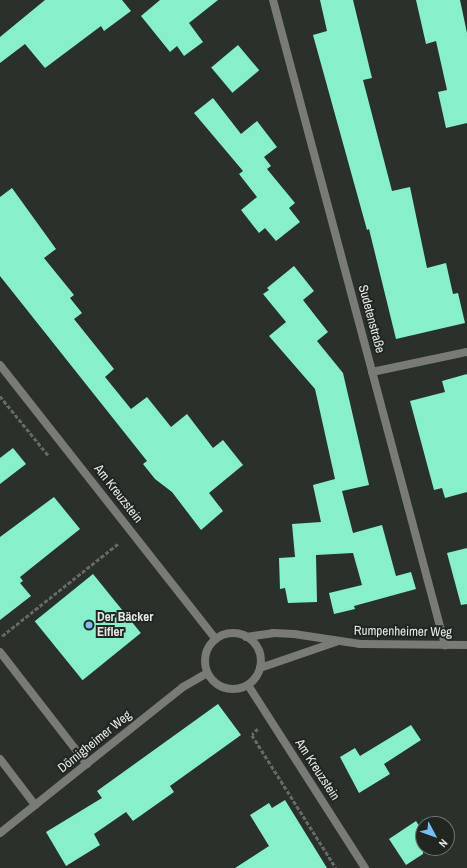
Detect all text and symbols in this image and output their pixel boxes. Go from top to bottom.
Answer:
street label: Sudetenstraße [354,283,388,355]
street label: Am Kreuzstein [90,462,146,526]
place label: Der Bäcker Eifler [97,610,153,641]
marker: Der Bäcker Eifler [84,620,94,630]
street label: Rumpenheimer Weg [354,623,452,641]
street label: Dörnigheimer Weg [55,708,135,776]
street label: Am Kreuzstein [291,736,343,804]
north arrow [415,816,455,856]
text: N [436,836,451,850]

